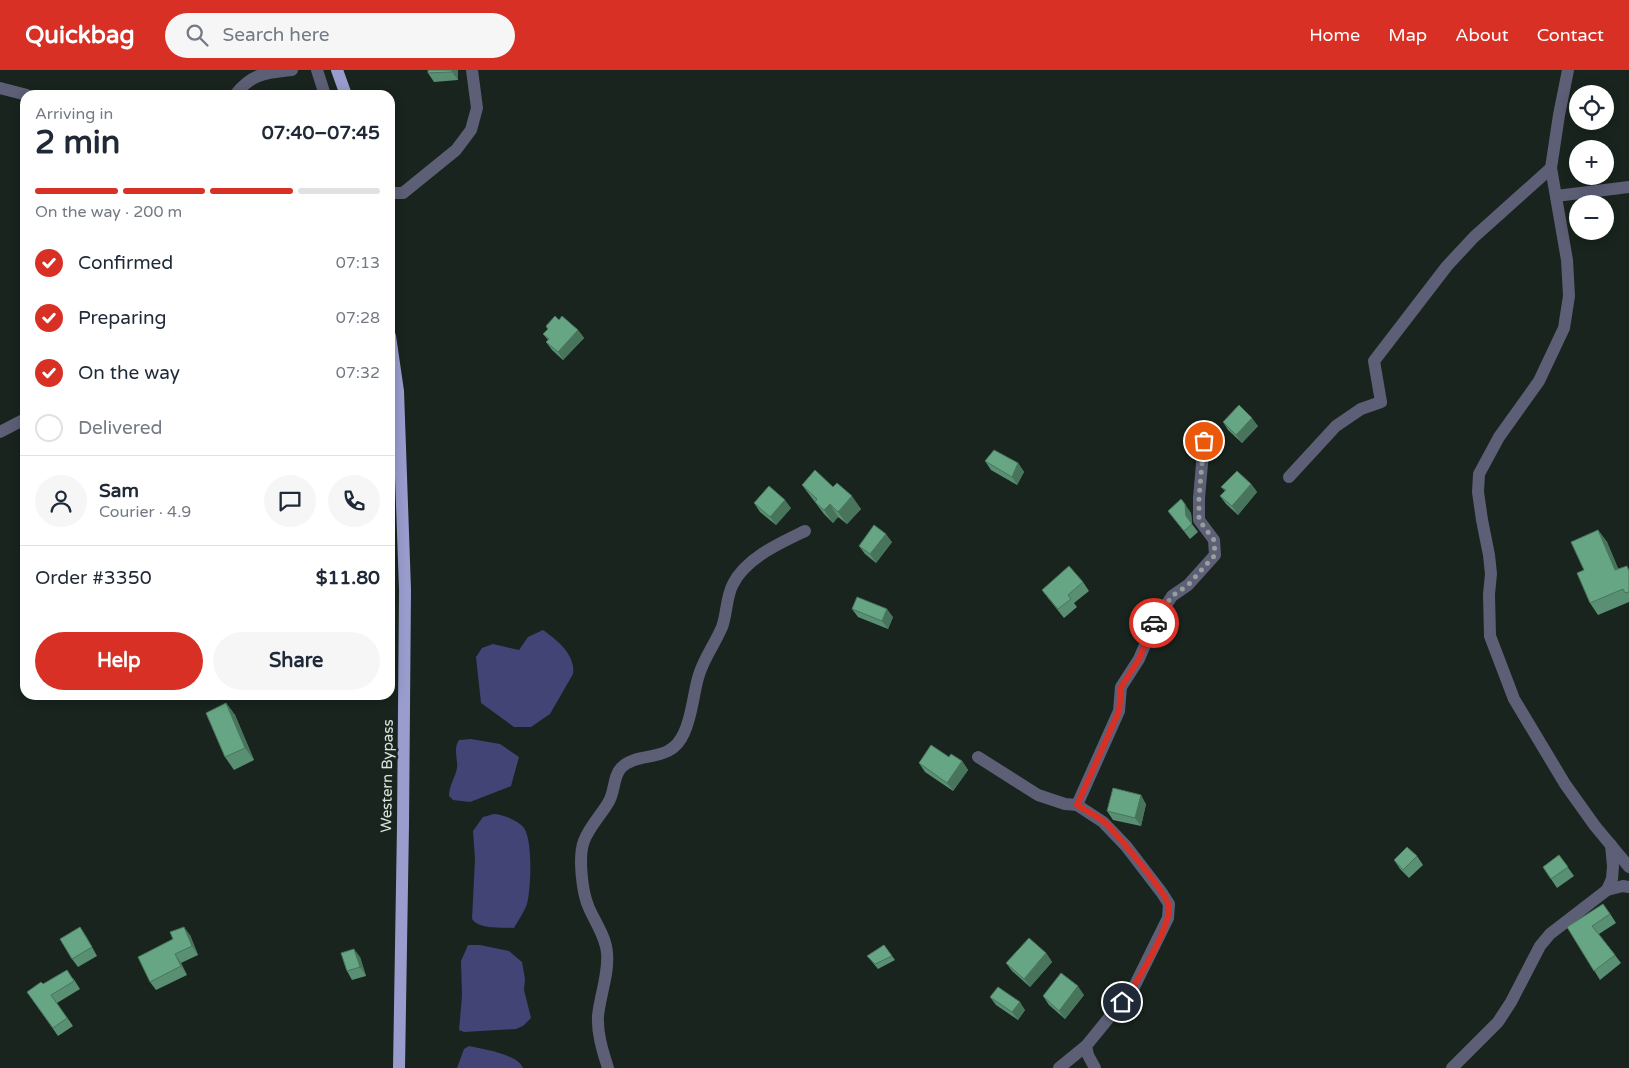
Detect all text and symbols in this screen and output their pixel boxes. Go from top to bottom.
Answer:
search box [165,13,515,58]
text: Quickbag [25,21,135,50]
icon: search [183,21,211,49]
text: Search here [223,24,329,46]
text: Home [1309,24,1360,46]
text: Map [1388,24,1427,46]
text: About [1455,24,1509,46]
text: Contact [1537,24,1604,46]
map controls [1569,85,1614,240]
button: locate [1569,85,1614,130]
text: Arriving in [35,104,113,124]
text: 07:40–07:45 [262,122,380,144]
text: 2 min [35,124,120,162]
button: + [1569,140,1614,185]
button: − [1569,195,1614,240]
text: On the way · 200 m [35,202,182,222]
icon: check [35,249,63,277]
text: Confirmed [78,252,173,274]
text: 07:13 [336,253,380,273]
icon: check [35,304,63,332]
text: Preparing [78,307,167,329]
text: 07:28 [336,308,380,328]
icon: check [35,359,63,387]
text: On the way [78,362,180,384]
text: 07:32 [336,363,380,383]
text: Delivered [78,417,163,439]
pin [1183,420,1225,462]
icon: bag [1190,427,1218,455]
button: person [35,475,87,527]
button: chat [264,475,316,527]
button: phone [328,475,380,527]
text: Sam [99,480,139,502]
text: Courier · 4.9 [99,502,191,522]
text: Order #3350 [35,567,152,589]
text: $11.80 [316,567,380,589]
courier [1129,598,1179,648]
icon: car [1140,609,1168,637]
button: Help [35,632,203,690]
button: Share [213,632,380,690]
street label: Western Bypass [377,719,397,833]
pin [1101,981,1143,1023]
icon: home [1108,988,1136,1016]

